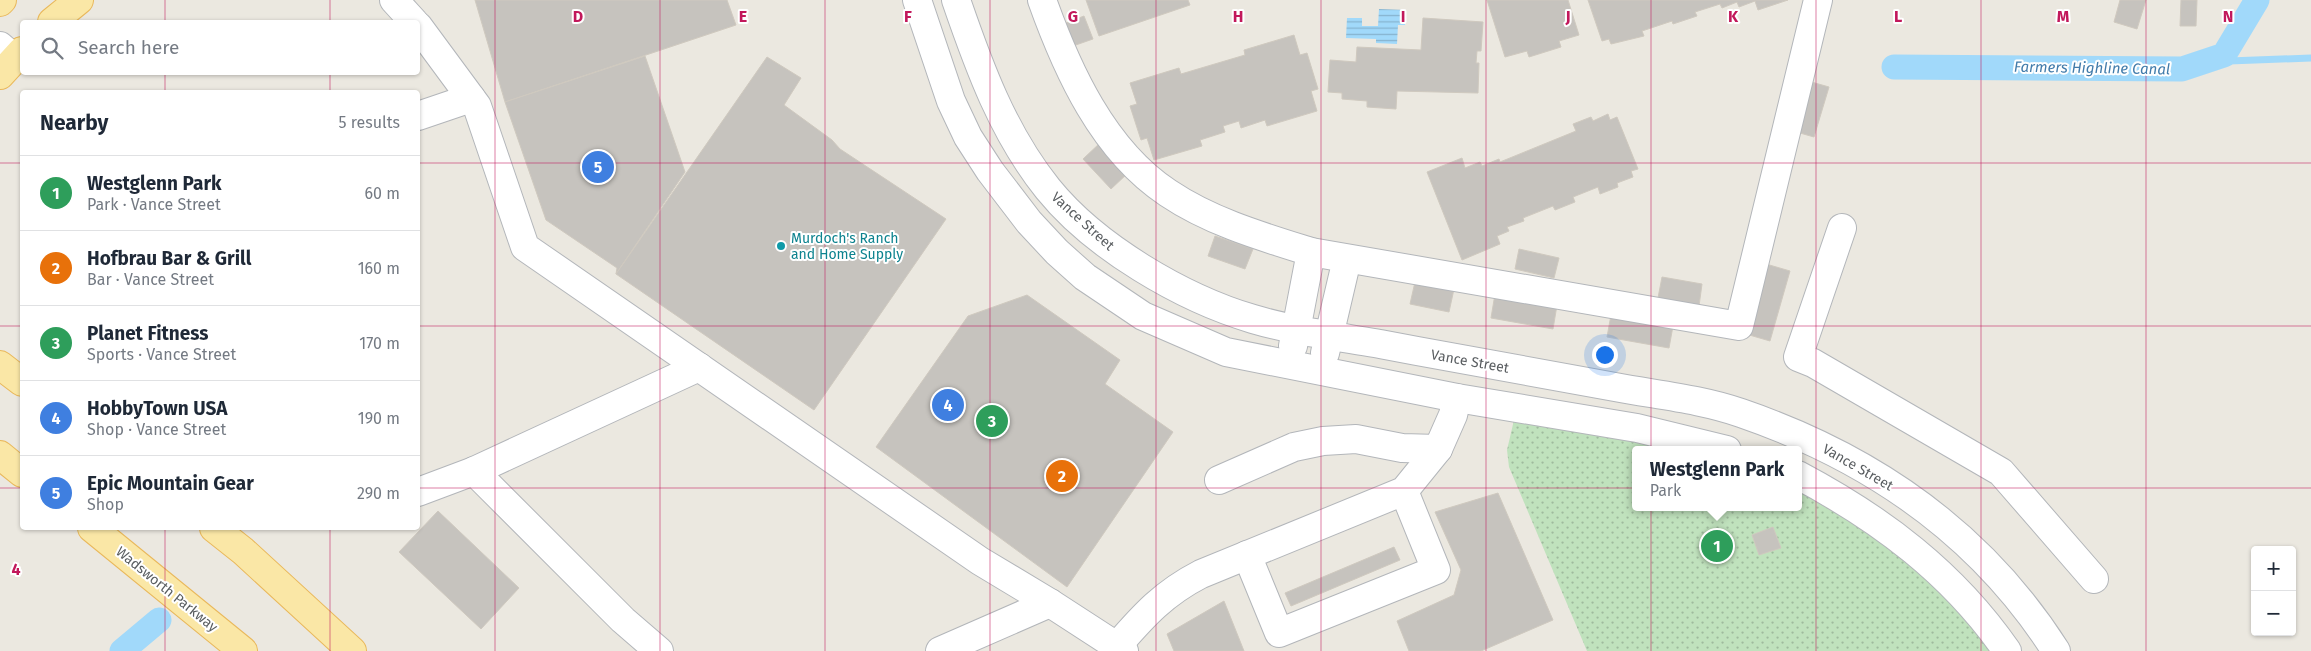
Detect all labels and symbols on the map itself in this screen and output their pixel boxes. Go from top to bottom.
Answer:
text: D [573,7,583,26]
text: E [739,7,747,26]
text: F [904,7,912,26]
text: G [1068,7,1078,26]
text: H [1233,7,1243,26]
text: I [1401,7,1405,26]
text: J [1564,7,1571,26]
text: K [1728,7,1739,26]
text: L [1894,7,1902,26]
text: M [2057,7,2070,26]
text: N [2223,7,2233,26]
water label: Farmers Highline Canal [2014,58,2170,78]
pin: 5 [582,148,614,186]
street label: Vance Street [1048,189,1118,255]
place label: Murdoch's Ranch and Home Supply [791,230,903,263]
marker: Murdoch's Ranch and Home Supply [775,240,787,252]
your location [1592,342,1618,368]
street label: Vance Street [1430,346,1511,377]
pin: 4 [932,386,964,424]
pin: 3 [976,402,1008,440]
street label: Vance Street [1819,440,1897,495]
pin: 2 [1046,457,1078,495]
pin: 1 [1701,527,1733,565]
street label: Wadsworth Parkway [112,543,221,636]
text: 4 [11,560,21,579]

